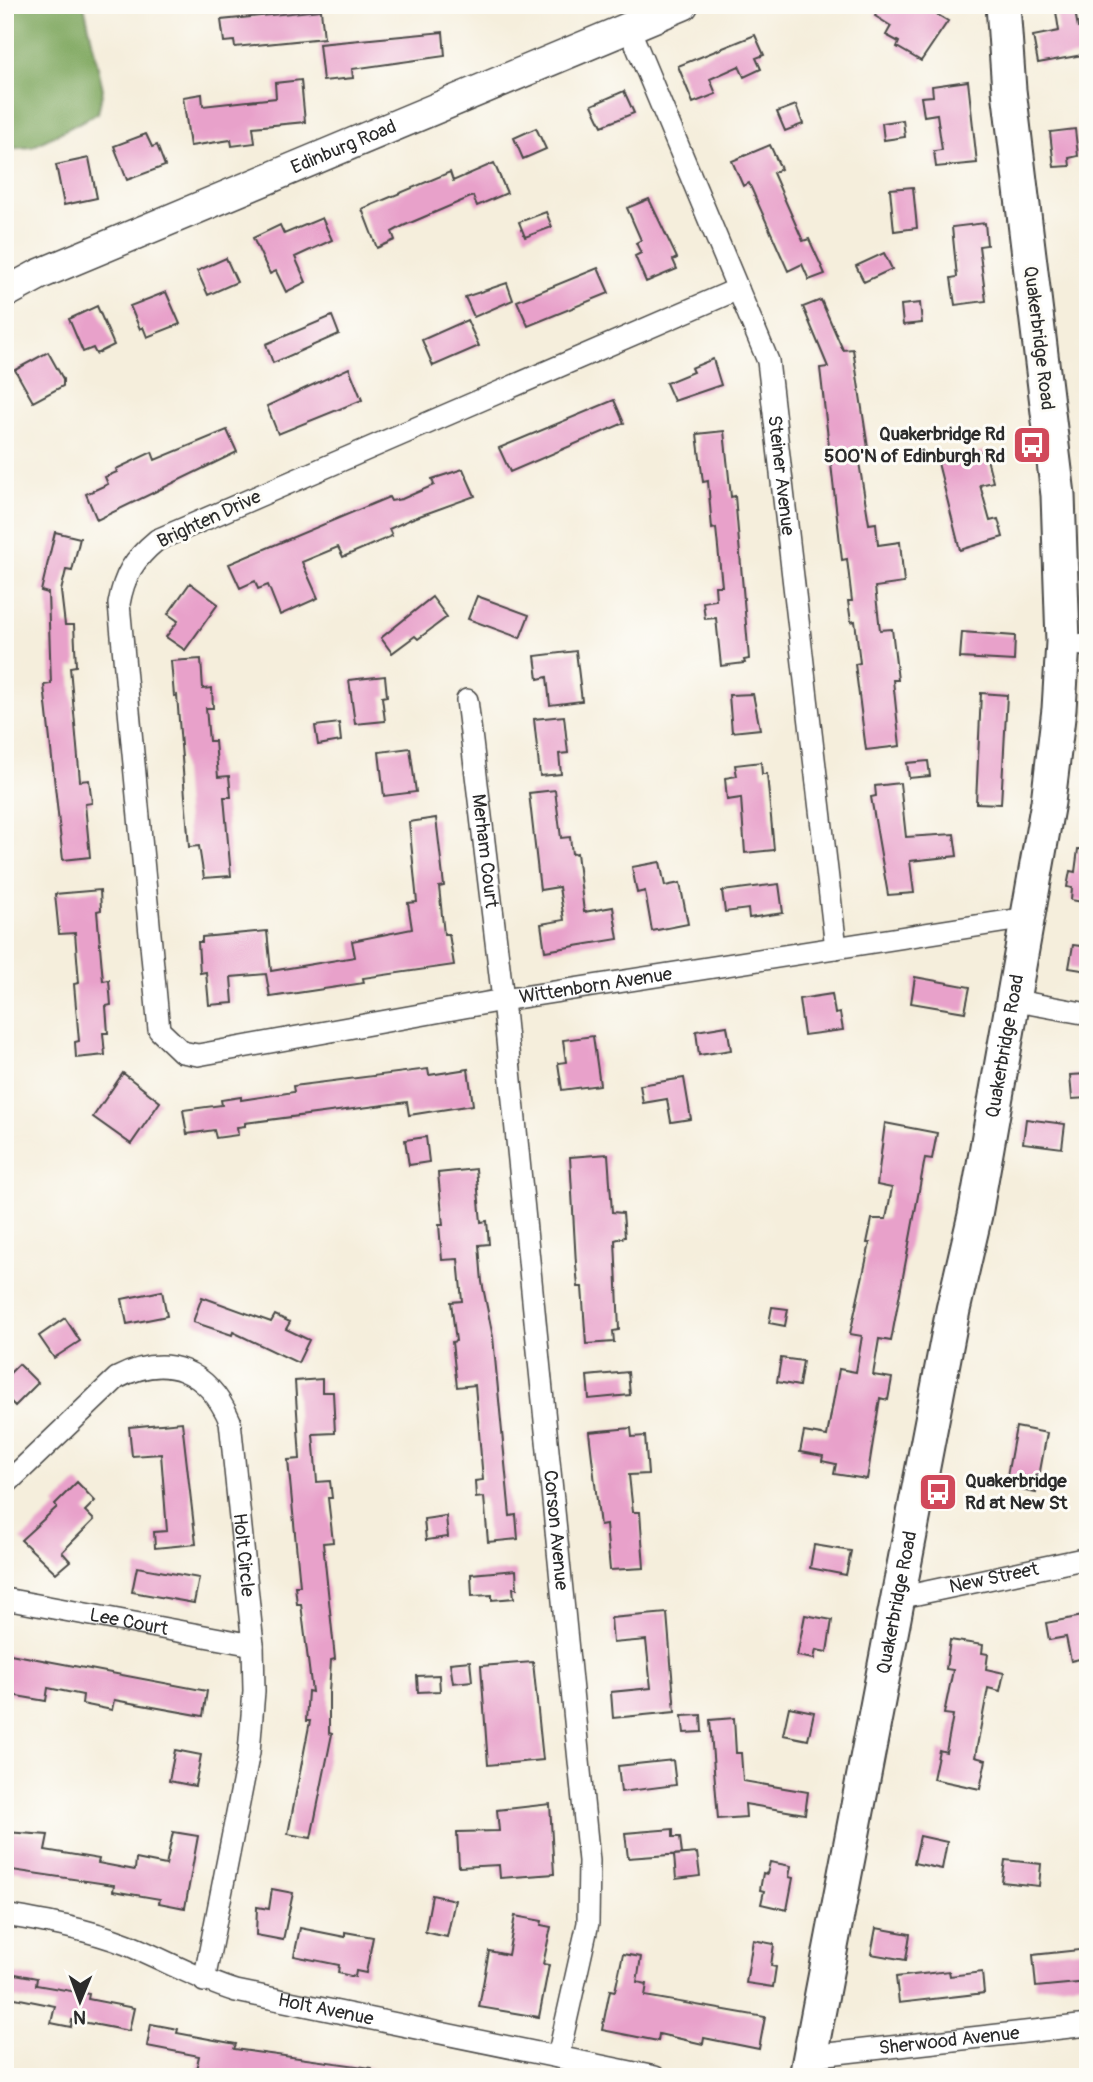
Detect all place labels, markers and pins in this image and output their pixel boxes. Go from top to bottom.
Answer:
place label: Quakerbridge Rd 500'N of Edinburgh Rd [824,422,1005,468]
bus stop icon: Quakerbridge Rd 500'N of Edinburgh Rd [1011,424,1053,466]
place label: Quakerbridge Rd at New St [965,1469,1069,1515]
bus stop icon: Quakerbridge Rd at New St [917,1471,959,1513]

